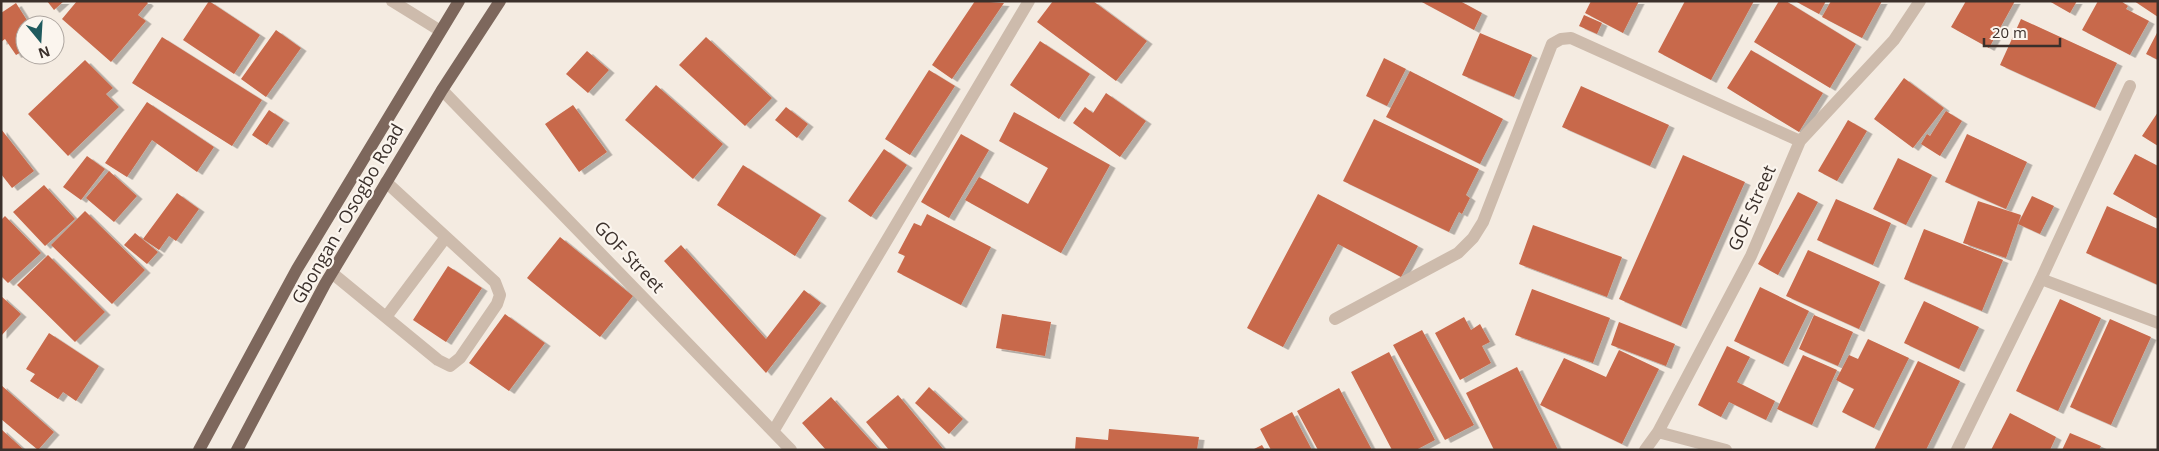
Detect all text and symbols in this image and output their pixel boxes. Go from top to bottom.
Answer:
north arrow [15,15,65,65]
scale bar [1984,15,2060,47]
text: 20 m [1992,22,2027,42]
text: N [36,42,53,64]
street label: Gbongan - Osogbo Road [286,119,409,308]
street label: GOF Street [1722,161,1781,254]
street label: GOF Street [589,215,670,297]

